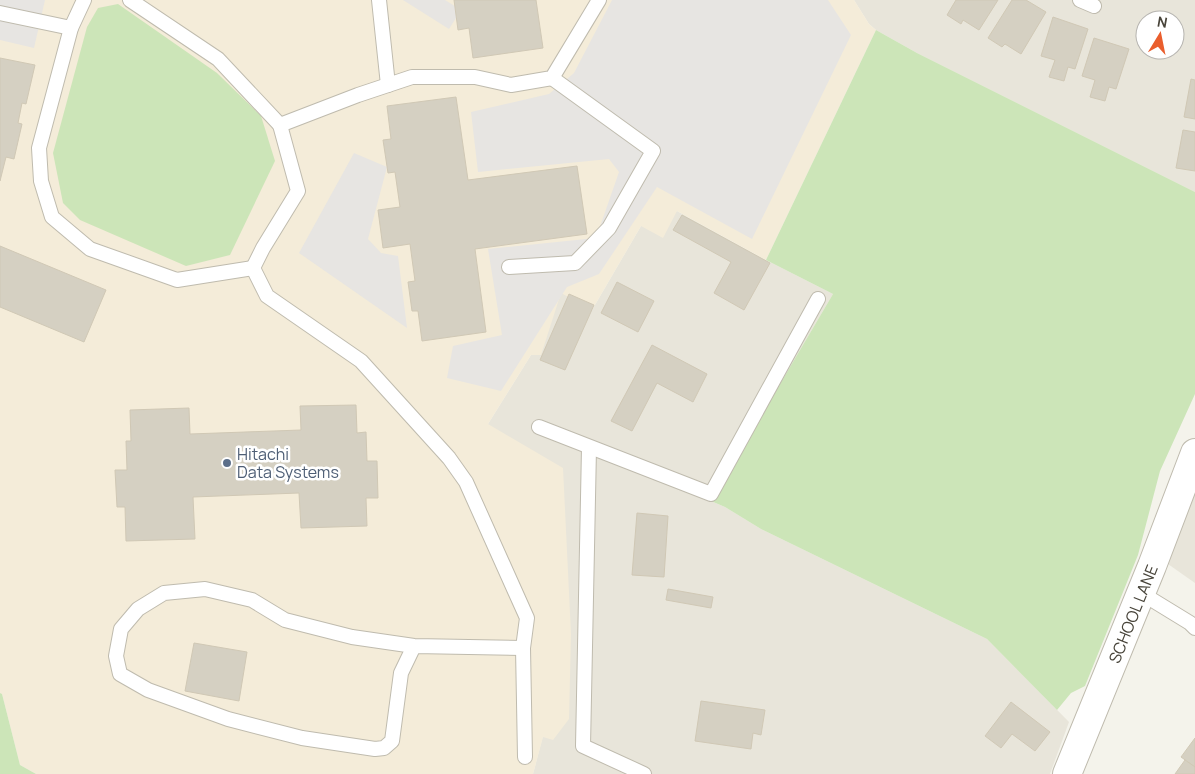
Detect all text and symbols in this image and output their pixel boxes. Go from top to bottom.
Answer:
north arrow [1135,10,1185,60]
text: N [1156,11,1169,32]
place label: Hitachi Data Systems [237,443,339,483]
marker: Hitachi Data Systems [221,457,233,469]
street label: SCHOOL LANE [1103,561,1163,667]

